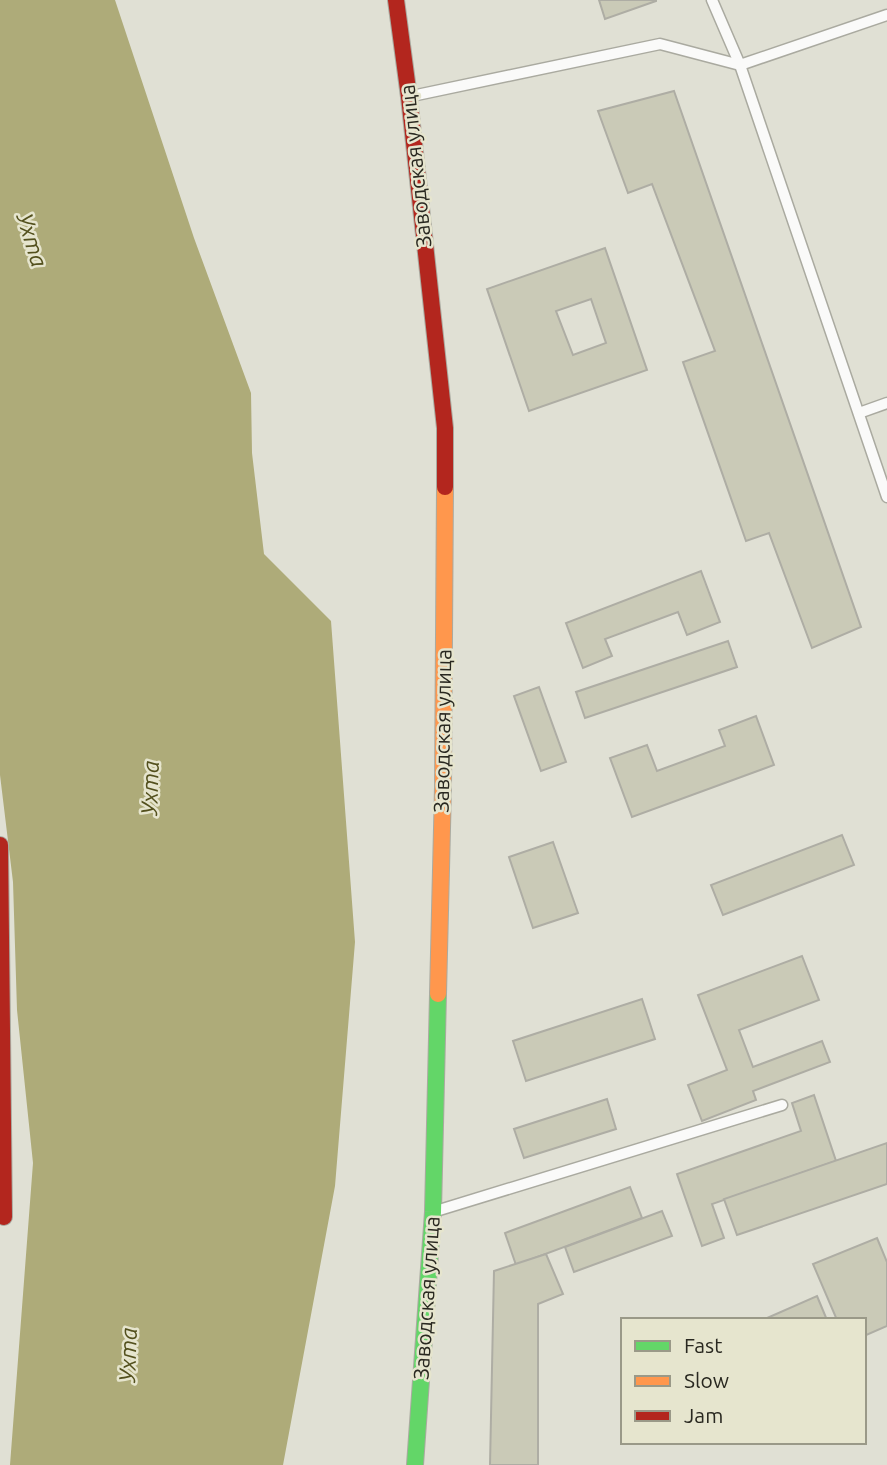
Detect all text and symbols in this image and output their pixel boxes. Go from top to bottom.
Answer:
street label: Заводская улица [395,83,435,249]
water label: Ухта [12,209,52,270]
street label: Заводская улица [429,649,455,813]
water label: Ухта [136,760,163,817]
street label: Заводская улица [408,1215,444,1380]
legend [621,1318,866,1444]
water label: Ухта [114,1327,141,1384]
text: Fast [684,1333,722,1357]
text: Slow [684,1368,729,1392]
text: Jam [684,1403,723,1427]

